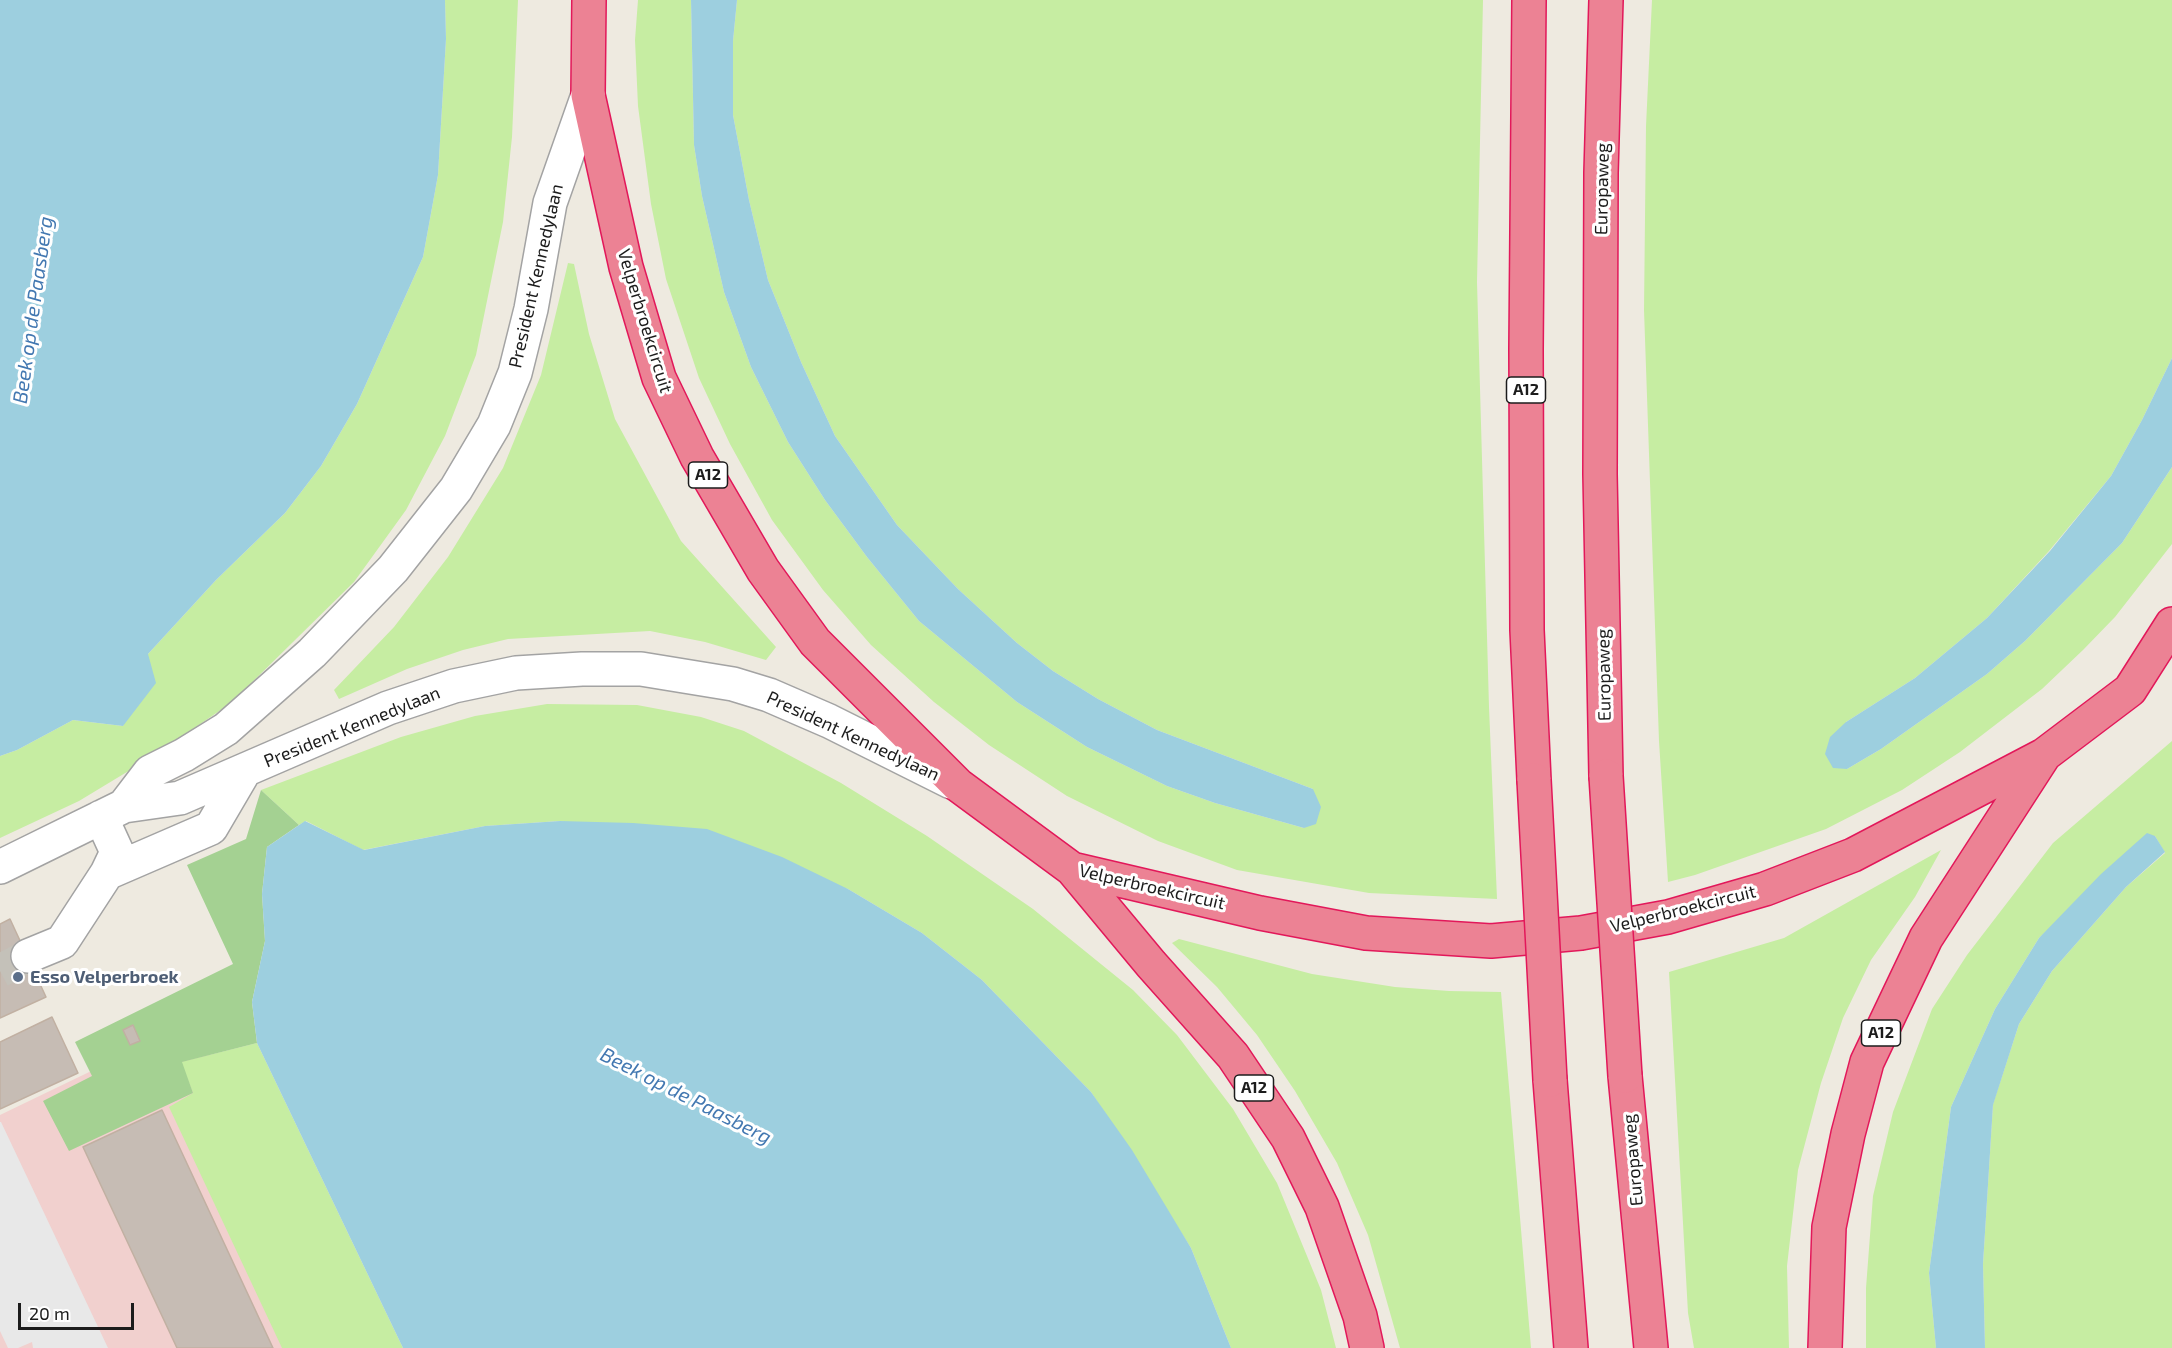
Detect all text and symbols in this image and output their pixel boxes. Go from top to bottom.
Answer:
street label: Europaweg [1590,143,1614,235]
street label: President Kennedylaan [504,182,568,370]
water label: Beek op de Paasberg [8,215,58,405]
street label: Velperbroekcircuit [613,246,677,396]
road number: A12 [1506,377,1546,403]
road number: A12 [688,462,728,488]
street label: Europaweg [1592,629,1616,721]
street label: President Kennedylaan [261,682,443,772]
street label: President Kennedylaan [763,686,943,786]
street label: Velperbroekcircuit [1077,860,1227,914]
street label: Velperbroekcircuit [1608,880,1758,938]
place label: Esso Velperbroek [30,966,179,988]
marker: Esso Velperbroek [11,970,25,984]
road number: A12 [1862,1020,1900,1046]
water label: Beek op de Paasberg [596,1042,776,1150]
road number: A12 [1234,1075,1274,1101]
street label: Europaweg [1618,1113,1648,1207]
scale bar [21,1291,136,1329]
text: 20 m [29,1302,70,1324]

